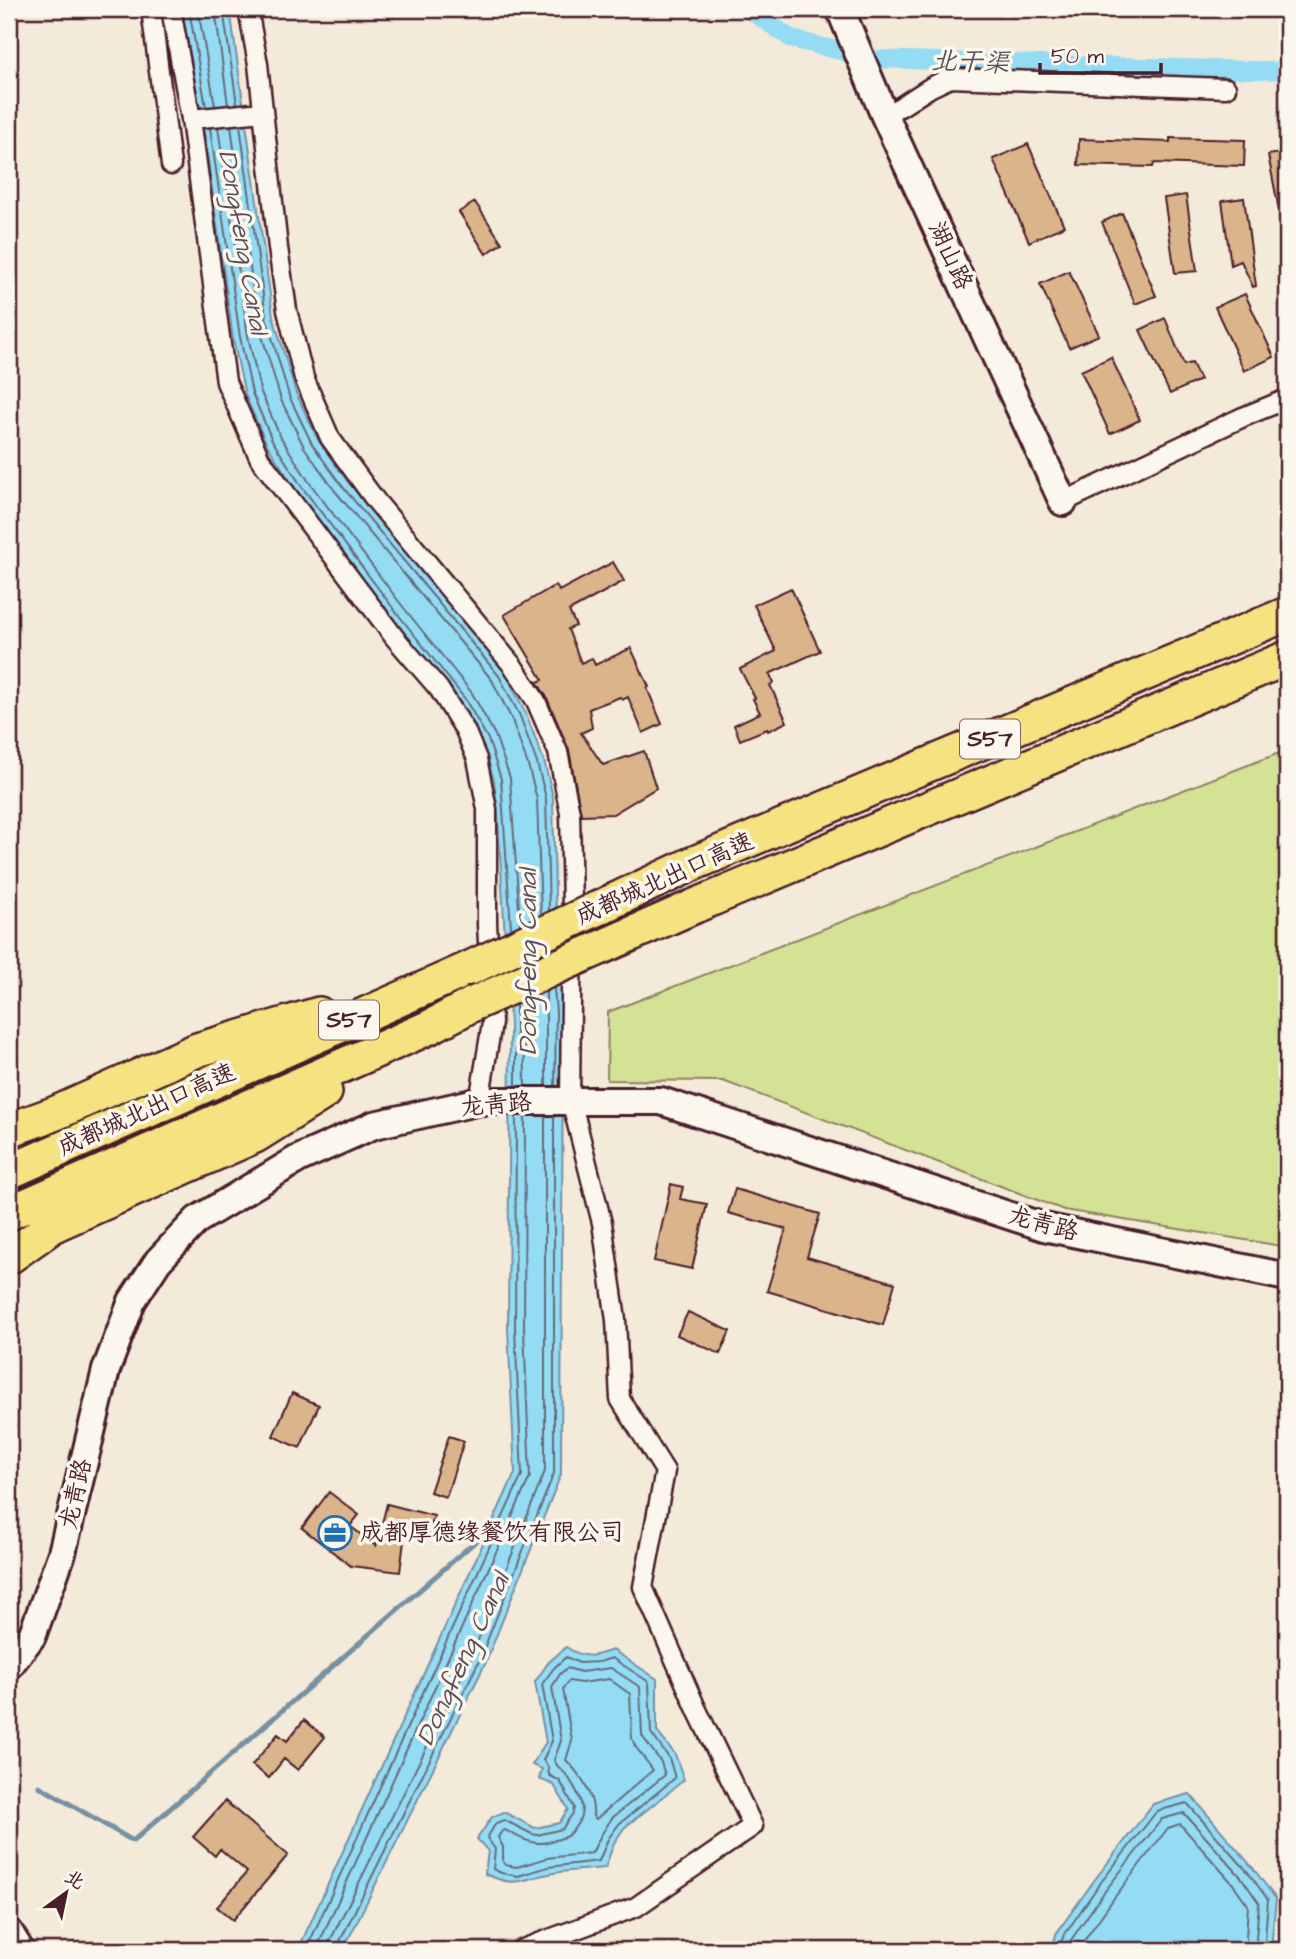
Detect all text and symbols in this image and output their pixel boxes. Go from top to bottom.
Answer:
scale bar [1040,32,1161,76]
text: 50 m [1051,42,1105,71]
water label: 北干渠 [930,43,1012,81]
water label: Dongfeng Canal [208,147,277,340]
street label: 湖山路 [919,216,981,296]
road number: S57 [960,720,1020,758]
street label: 成都城北出口高速 [570,824,760,934]
water label: Dongfeng Canal [510,866,547,1055]
road number: S57 [319,1001,379,1040]
street label: 成都城北出口高速 [52,1055,242,1165]
street label: 龙青路 [459,1085,533,1125]
street label: 龙青路 [1004,1198,1082,1250]
street label: 龙青路 [51,1455,101,1533]
office icon: 成都厚德缘餐饮有限公司 [316,1514,354,1552]
place label: 成都厚德缘餐饮有限公司 [360,1516,624,1550]
water label: Dongfeng Canal [407,1564,521,1751]
north arrow [32,1857,102,1927]
text: 北 [59,1864,90,1897]

